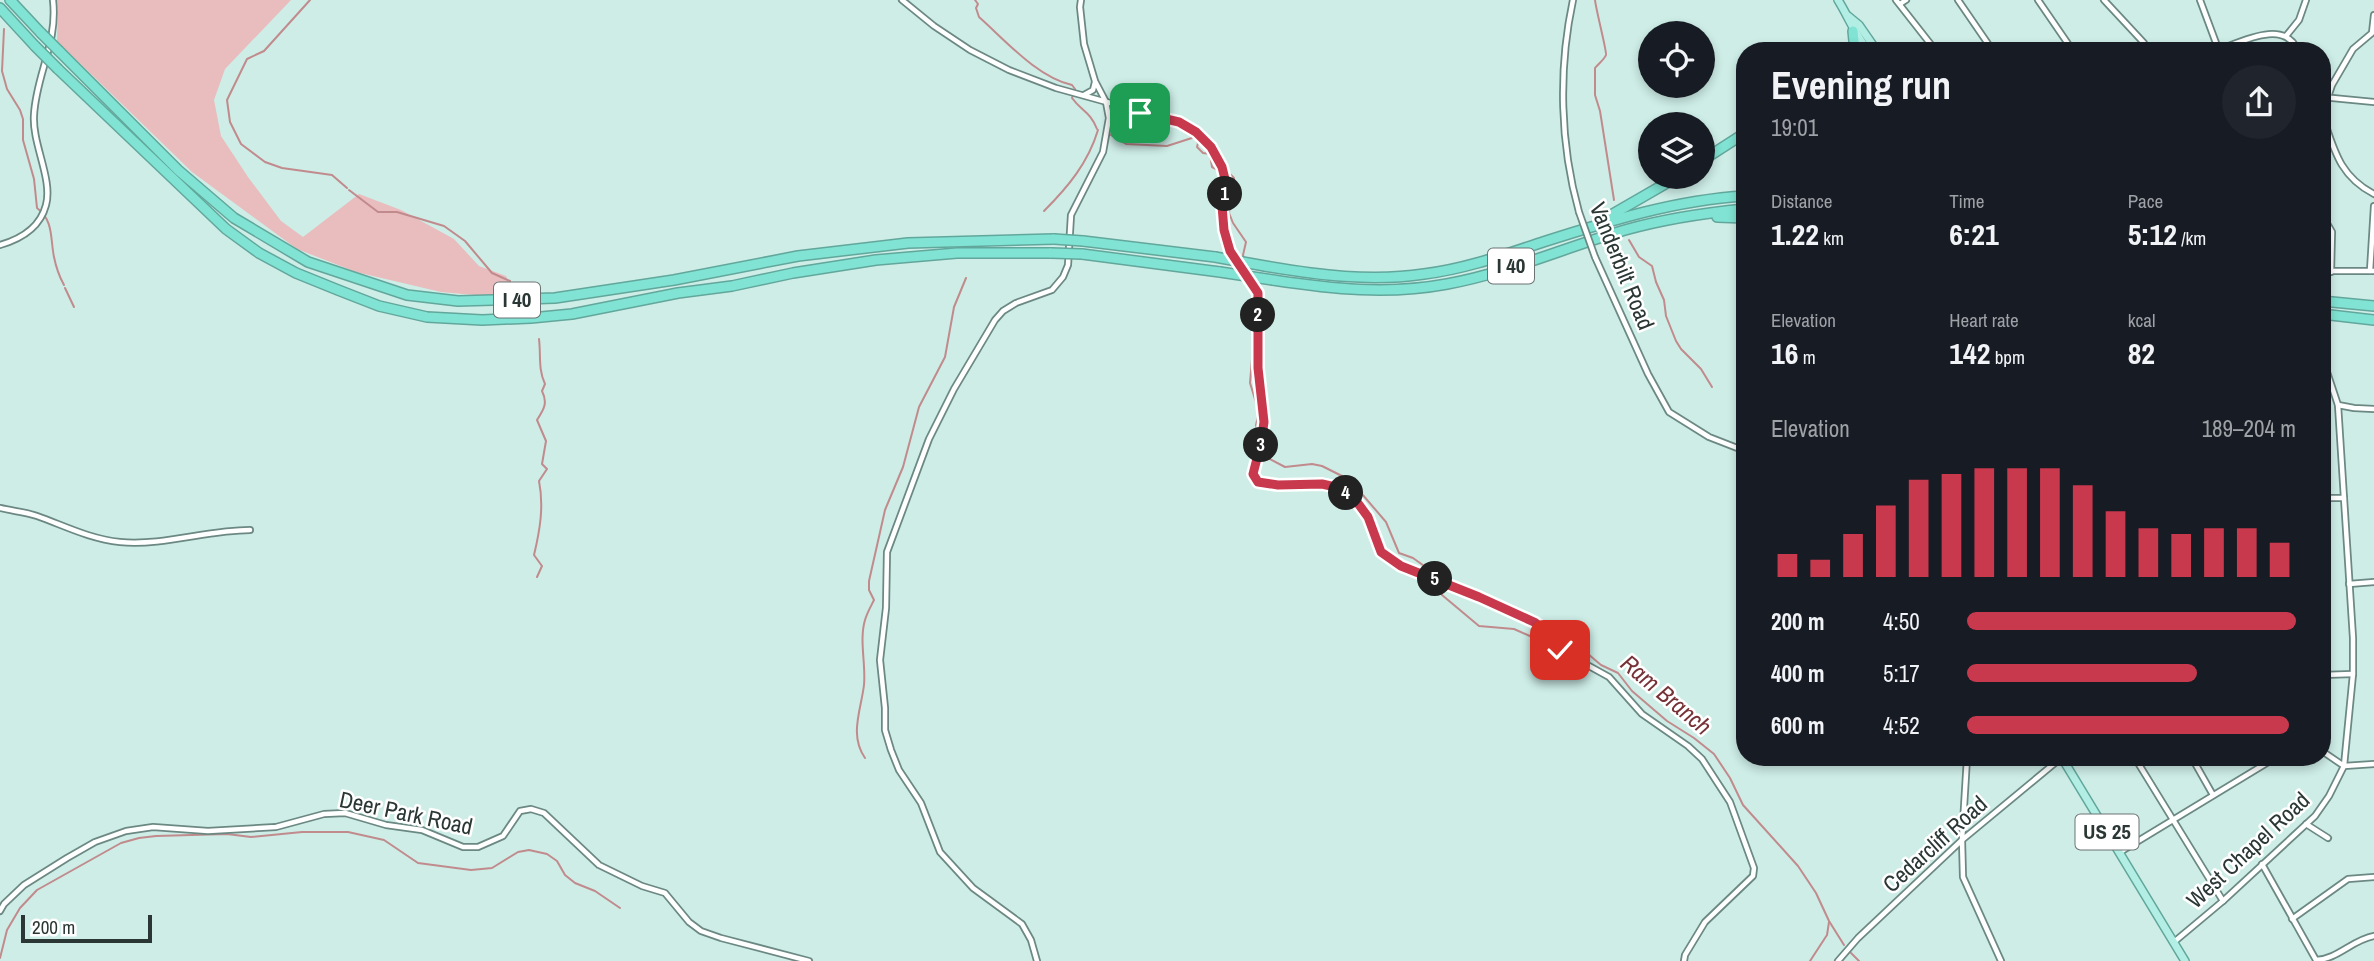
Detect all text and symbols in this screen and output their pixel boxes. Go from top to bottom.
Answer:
map controls [1638,21,1715,189]
button: locate [1638,21,1715,98]
text: Evening run [1771,60,1951,111]
button: share [2222,65,2296,139]
pin [1110,83,1170,143]
icon: arrive [1121,94,1159,132]
button: layers [1638,112,1715,189]
text: 19:01 [1771,112,1818,143]
pin: 1 [1208,176,1242,212]
text: 1 [1220,180,1229,206]
text: Distance [1771,188,1832,214]
text: Time [1949,188,1984,214]
text: Pace [2128,188,2163,214]
street label: Vanderbilt Road [1583,197,1662,334]
text: 1.22 [1771,214,1819,254]
text: 6:21 [1949,214,1999,254]
text: 5:12 [2128,214,2177,254]
text: km [1819,225,1844,251]
text: /km [2177,225,2206,251]
road number: I 40 [1488,248,1534,284]
road number: I 40 [494,282,540,318]
pin: 2 [1240,298,1276,332]
text: 2 [1253,301,1262,327]
text: Elevation [1771,307,1836,333]
text: Heart rate [1949,307,2019,333]
text: kcal [2128,307,2155,333]
text: 16 [1771,333,1798,373]
text: 142 [1949,333,1990,373]
text: 82 [2128,333,2155,373]
text: m [1798,344,1816,370]
text: bpm [1990,344,2025,370]
text: Elevation [1771,413,1850,444]
text: 189–204 m [2202,413,2296,444]
pin: 3 [1244,428,1278,462]
text: 3 [1256,431,1265,457]
pin: 4 [1328,476,1364,510]
text: 4 [1341,479,1350,505]
pin: 5 [1418,562,1452,596]
text: 5 [1430,565,1439,591]
text: 200 m [1771,606,1824,637]
text: 4:50 [1883,606,1920,637]
pin [1530,620,1590,680]
icon: check [1541,631,1579,669]
water label: Ram Branch [1614,647,1719,742]
text: 400 m [1771,658,1824,689]
text: 5:17 [1883,658,1920,689]
text: 600 m [1771,710,1824,741]
text: 4:52 [1883,710,1920,741]
street label: Deer Park Road [337,783,475,842]
street label: West Chapel Road [2179,784,2316,915]
street label: Cedarcliff Road [1876,788,1994,899]
road number: US 25 [2076,814,2138,850]
scale bar [21,912,152,944]
text: 200 m [32,914,75,940]

